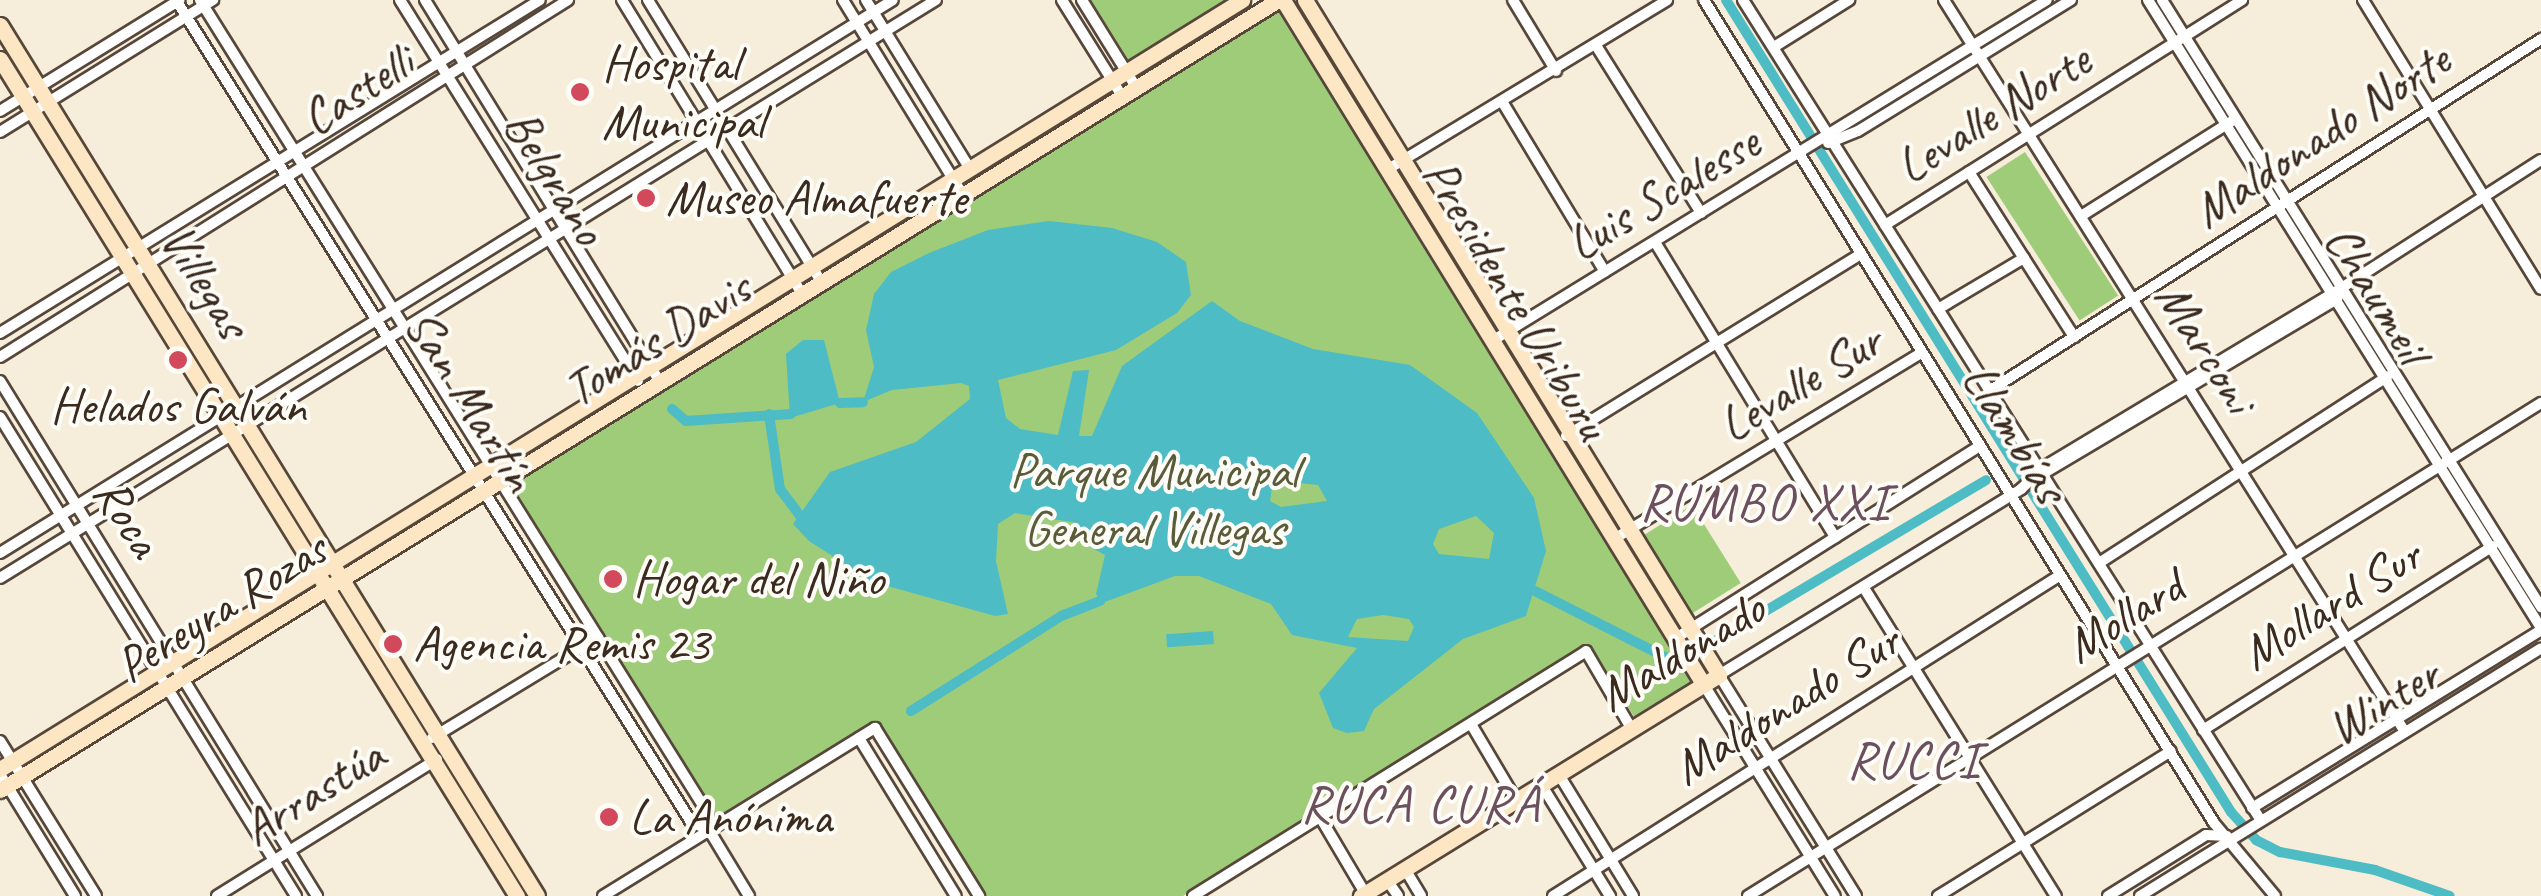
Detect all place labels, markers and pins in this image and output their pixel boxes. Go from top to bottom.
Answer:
place label: Hospital Municipal [602,33,764,150]
marker: Hospital Municipal [567,79,593,105]
place label: Museo Almafuerte [666,168,969,228]
marker: Museo Almafuerte [635,187,657,209]
marker: Helados Galván [167,349,189,371]
place label: Helados Galván [50,376,306,436]
place label: Hogar del Niño [633,549,884,609]
marker: Hogar del Niño [602,568,624,590]
place label: Agencia Remis 23 [413,614,709,674]
marker: Agencia Remis 23 [382,633,404,655]
place label: La Anónima [629,787,831,847]
marker: La Anónima [598,806,620,828]

